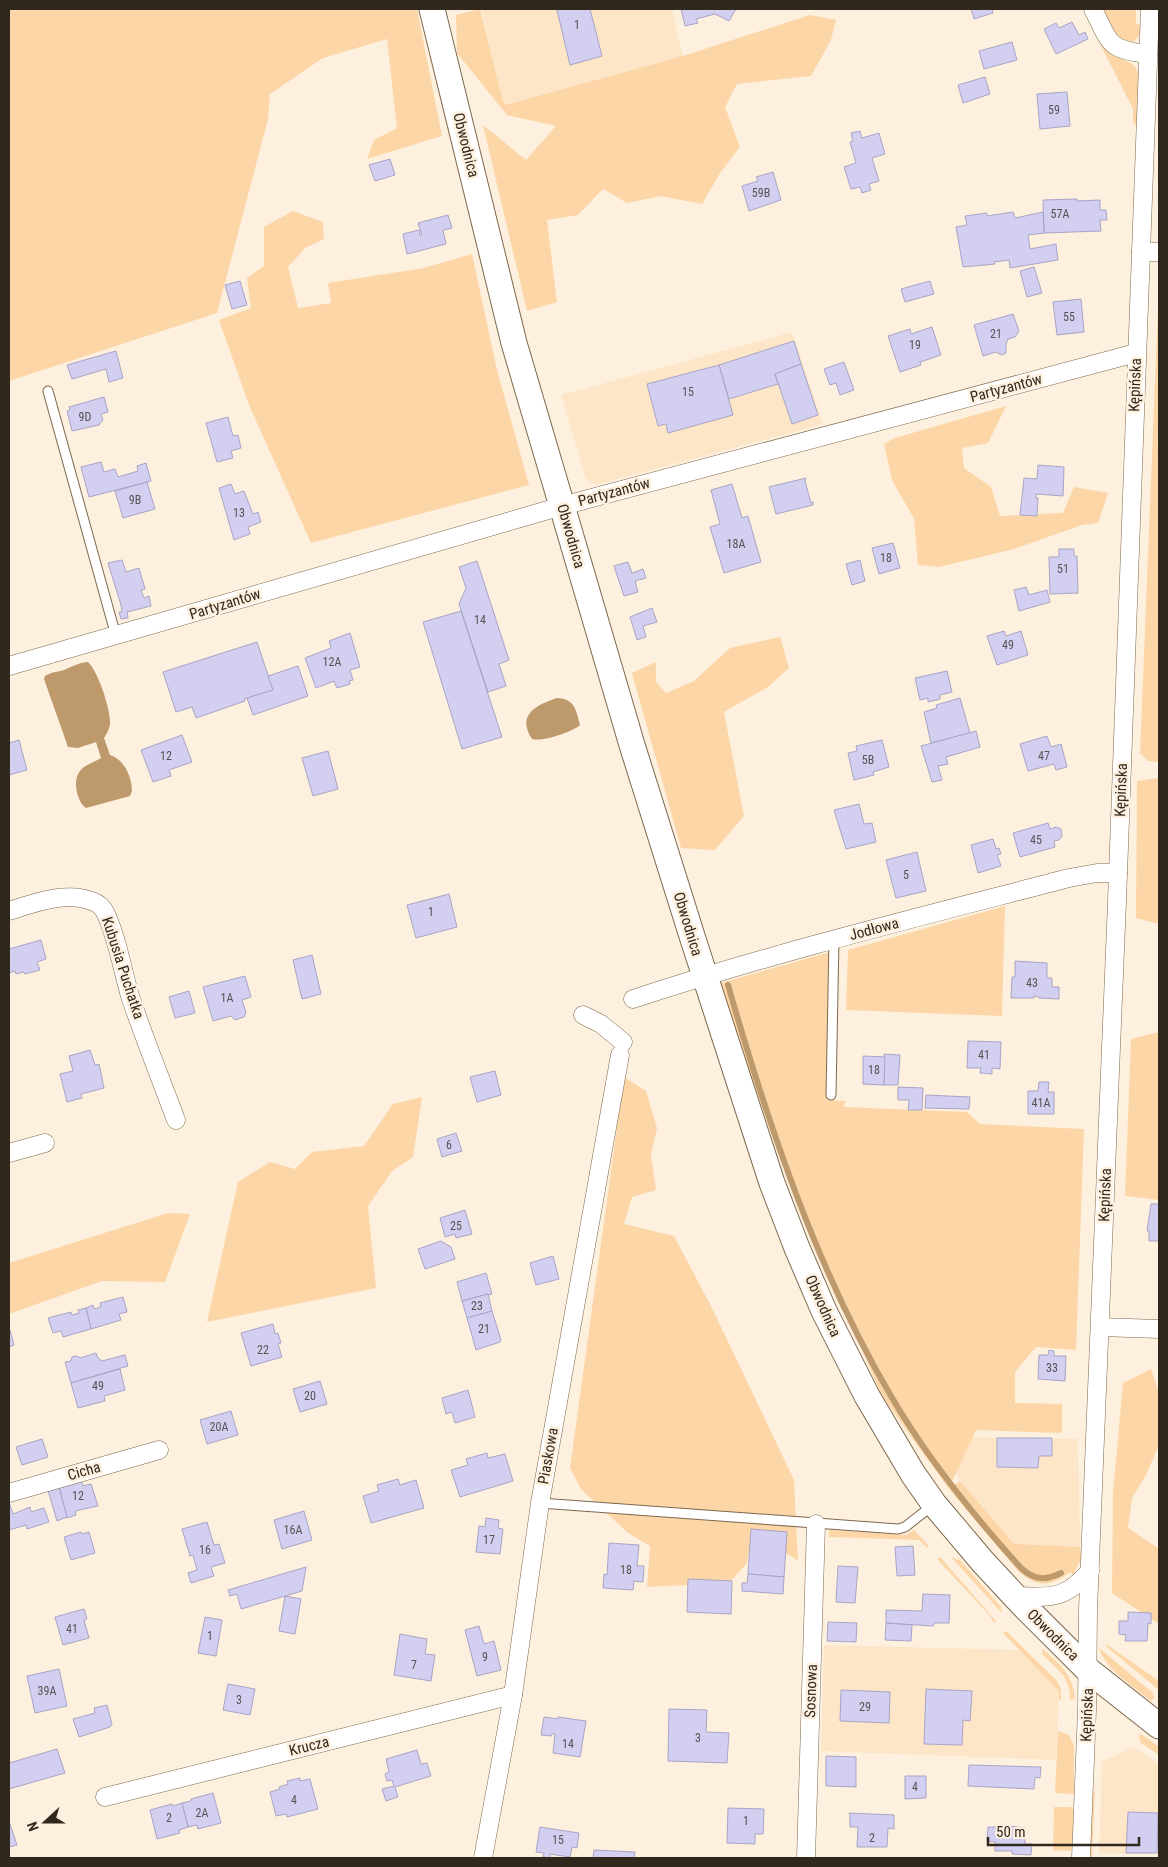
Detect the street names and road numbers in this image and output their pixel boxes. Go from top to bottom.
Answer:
street label: Obwodnica [449,111,483,179]
street label: Kępińska [1125,358,1145,412]
street label: Partyzantów [968,370,1044,406]
street label: Partyzantów [576,474,652,510]
street label: Obwodnica [553,502,589,570]
street label: Partyzantów [187,585,263,623]
street label: Kępińska [1111,763,1131,817]
street label: Obwodnica [670,890,706,958]
street label: Jodłowa [847,914,901,944]
street label: Kubusia Puchatka [98,915,148,1021]
street label: Kępińska [1095,1168,1115,1222]
street label: Obwodnica [801,1272,845,1340]
street label: Piaskowa [534,1426,562,1486]
street label: Cicha [66,1458,102,1484]
street label: Obwodnica [1023,1605,1083,1665]
street label: Sosnowa [801,1664,821,1718]
street label: Kępińska [1077,1688,1097,1742]
street label: Krucza [287,1732,331,1760]

